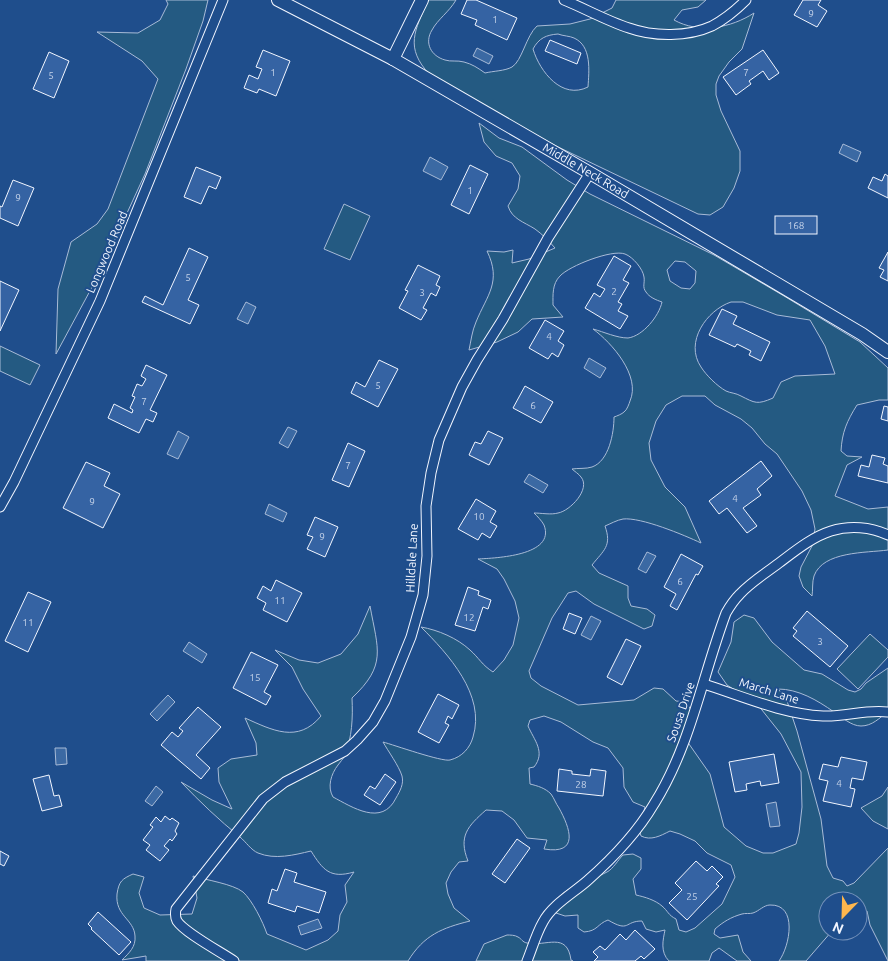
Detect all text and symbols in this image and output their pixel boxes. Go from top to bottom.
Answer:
house number: 9 [808,8,814,19]
house number: 1 [492,14,498,25]
house number: 1 [270,67,276,78]
house number: 7 [743,67,749,78]
house number: 5 [48,70,54,81]
street label: Middle Neck Road [541,140,631,200]
house number: 1 [467,185,473,196]
house number: 9 [15,192,21,203]
street label: Longwood Road [83,209,130,295]
house number: 168 [788,220,805,231]
house number: 5 [185,272,191,283]
house number: 2 [611,286,617,297]
house number: 3 [419,287,425,298]
house number: 4 [546,331,552,342]
house number: 5 [375,380,381,391]
house number: 7 [141,396,147,407]
house number: 6 [530,400,536,411]
house number: 7 [345,460,351,471]
house number: 4 [732,493,738,504]
house number: 9 [89,496,95,507]
house number: 10 [473,511,485,522]
street label: Hilldale Lane [403,523,420,593]
house number: 9 [319,531,325,542]
house number: 6 [677,576,683,587]
house number: 11 [274,595,286,606]
house number: 12 [463,612,475,623]
house number: 11 [22,617,34,628]
house number: 3 [817,636,823,647]
house number: 15 [249,672,261,683]
street label: March Lane [738,675,801,706]
street label: Sousa Drive [664,680,697,744]
house number: 4 [836,778,842,789]
house number: 28 [575,779,587,790]
house number: 25 [686,891,698,902]
north arrow [818,891,868,941]
text: N [830,919,846,937]

